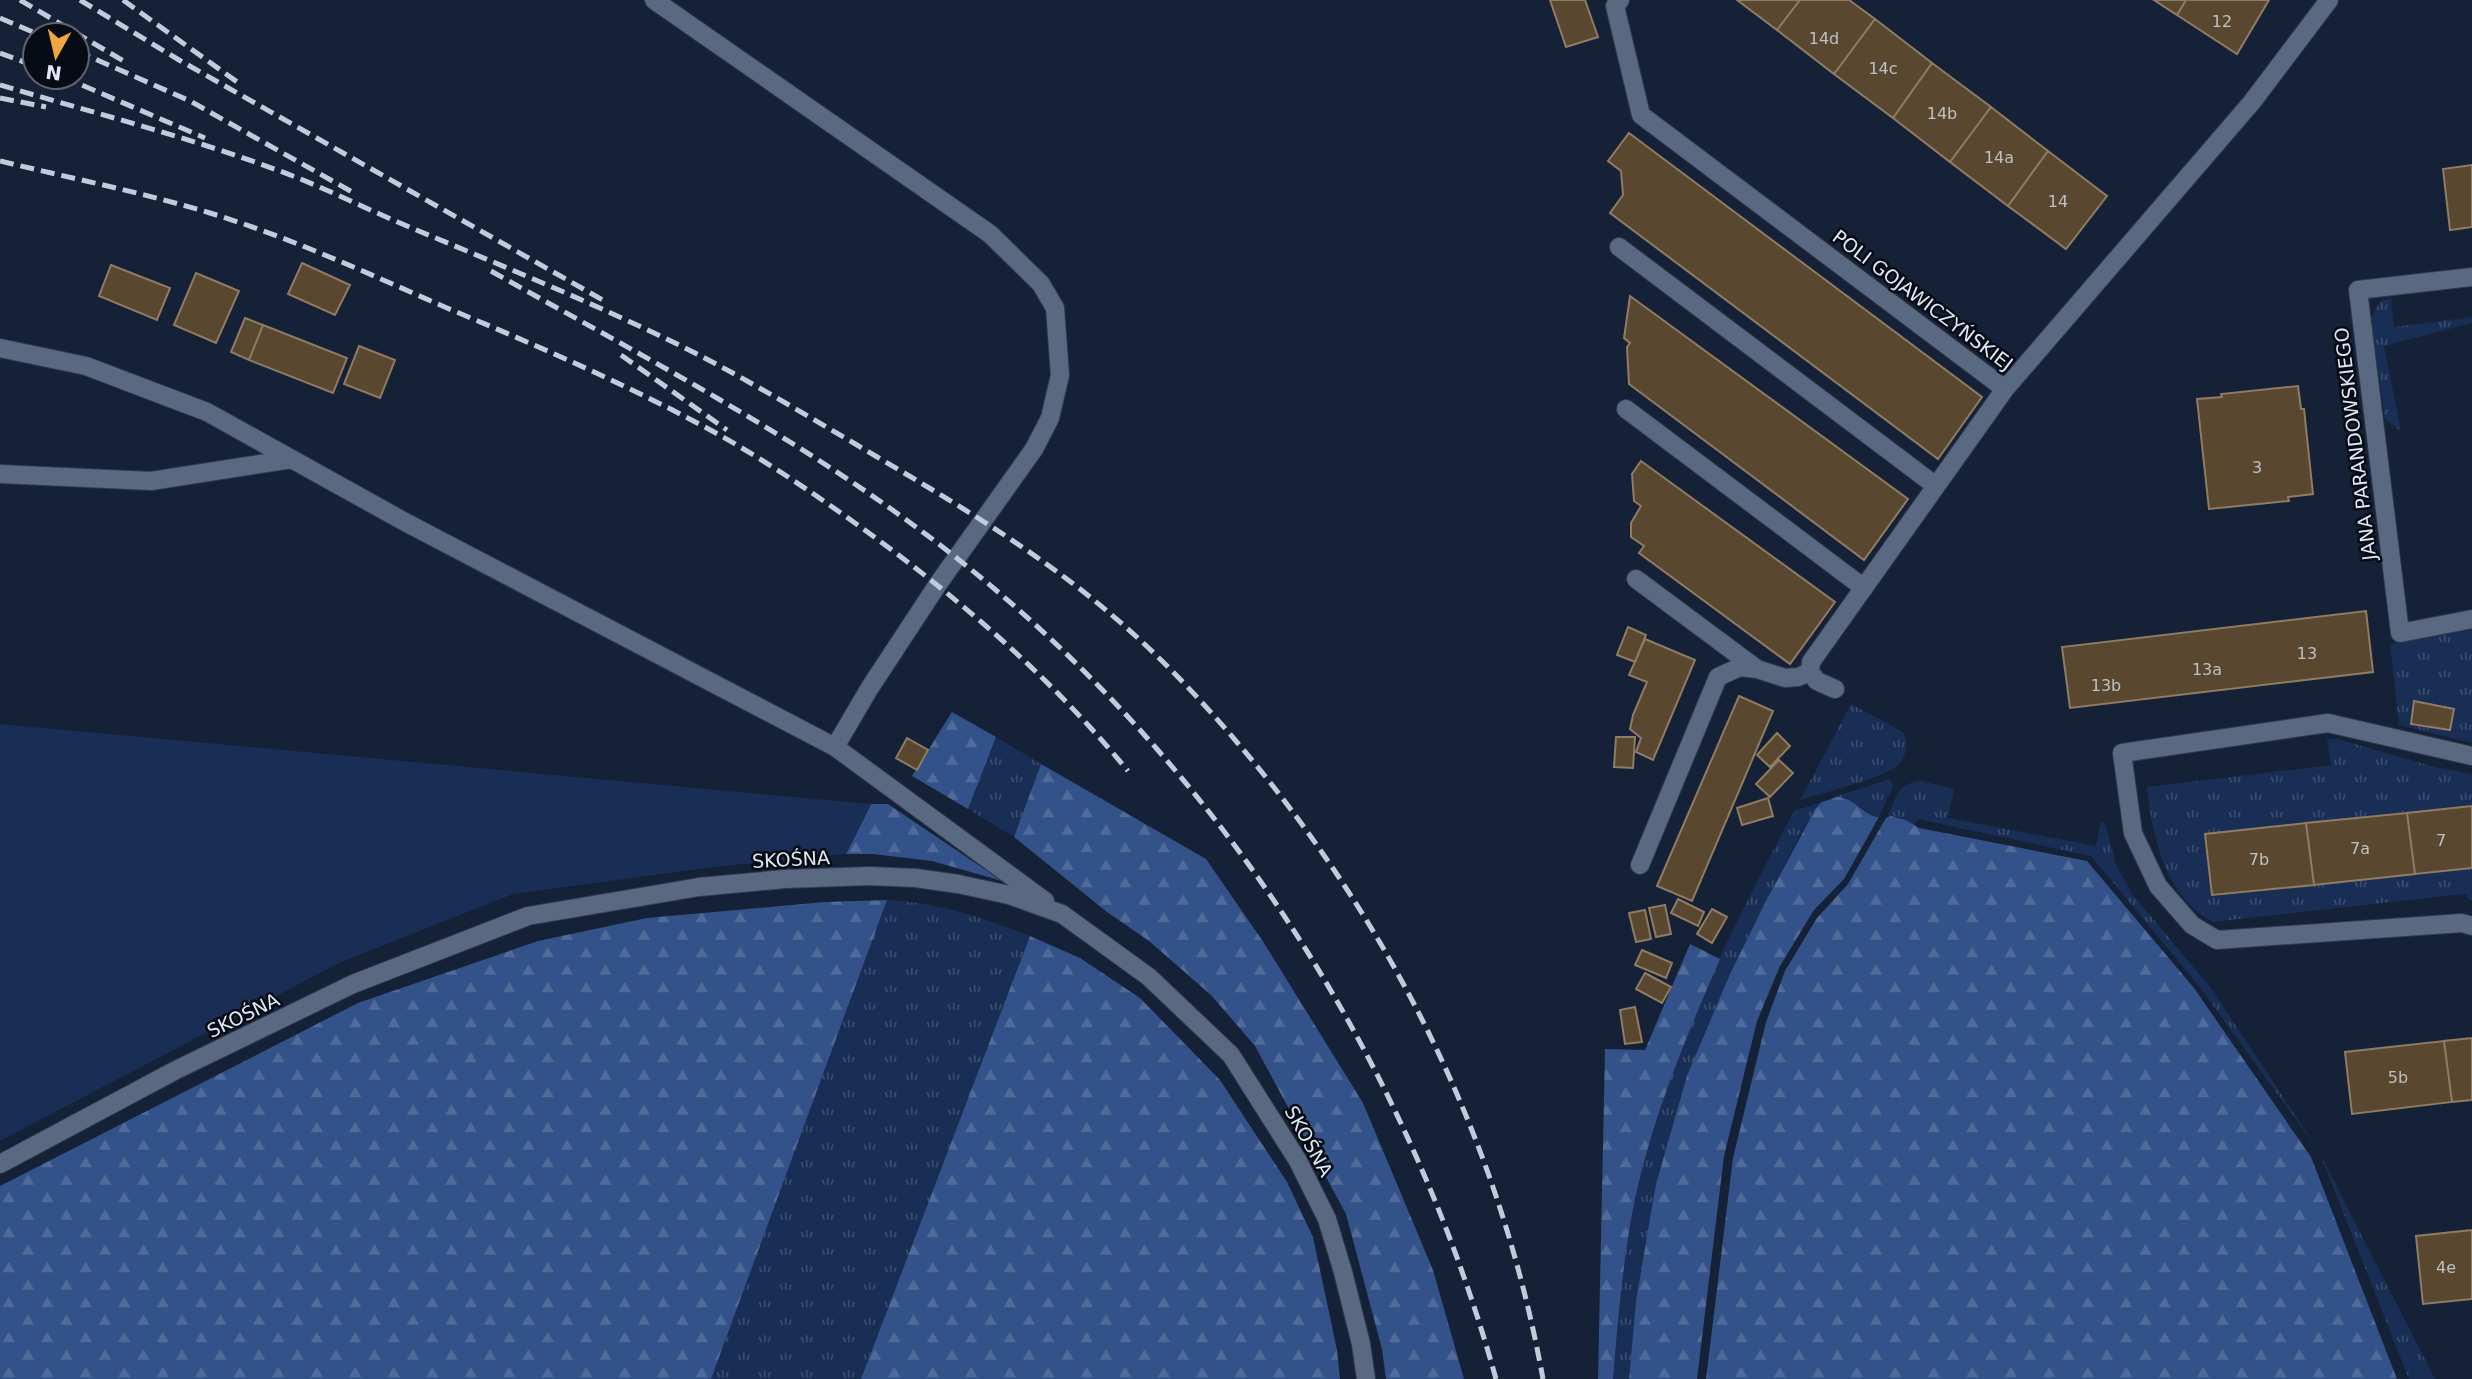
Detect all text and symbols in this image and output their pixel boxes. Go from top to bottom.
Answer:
house number: 12 [2212,12,2232,31]
north arrow [21,21,91,91]
house number: 14d [1809,29,1839,48]
house number: 14c [1868,59,1898,78]
text: N [44,61,63,85]
house number: 14b [1927,104,1957,123]
house number: 14a [1984,148,2014,167]
house number: 14 [2048,192,2068,211]
street label: POLI GOJAWICZYŃSKIEJ [1829,225,2017,375]
street label: JANA PARANDOWSKIEGO [2330,326,2380,563]
house number: 3 [2252,458,2262,477]
house number: 13 [2297,644,2317,663]
house number: 13a [2192,660,2222,679]
house number: 13b [2091,676,2121,695]
house number: 7 [2436,831,2446,850]
house number: 7a [2350,839,2370,858]
street label: SKOŚNA [752,845,830,872]
house number: 7b [2249,850,2269,869]
street label: SKOŚNA [203,987,283,1042]
house number: 5b [2388,1068,2408,1087]
street label: SKOŚNA [1281,1101,1338,1180]
house number: 4e [2436,1258,2456,1277]

